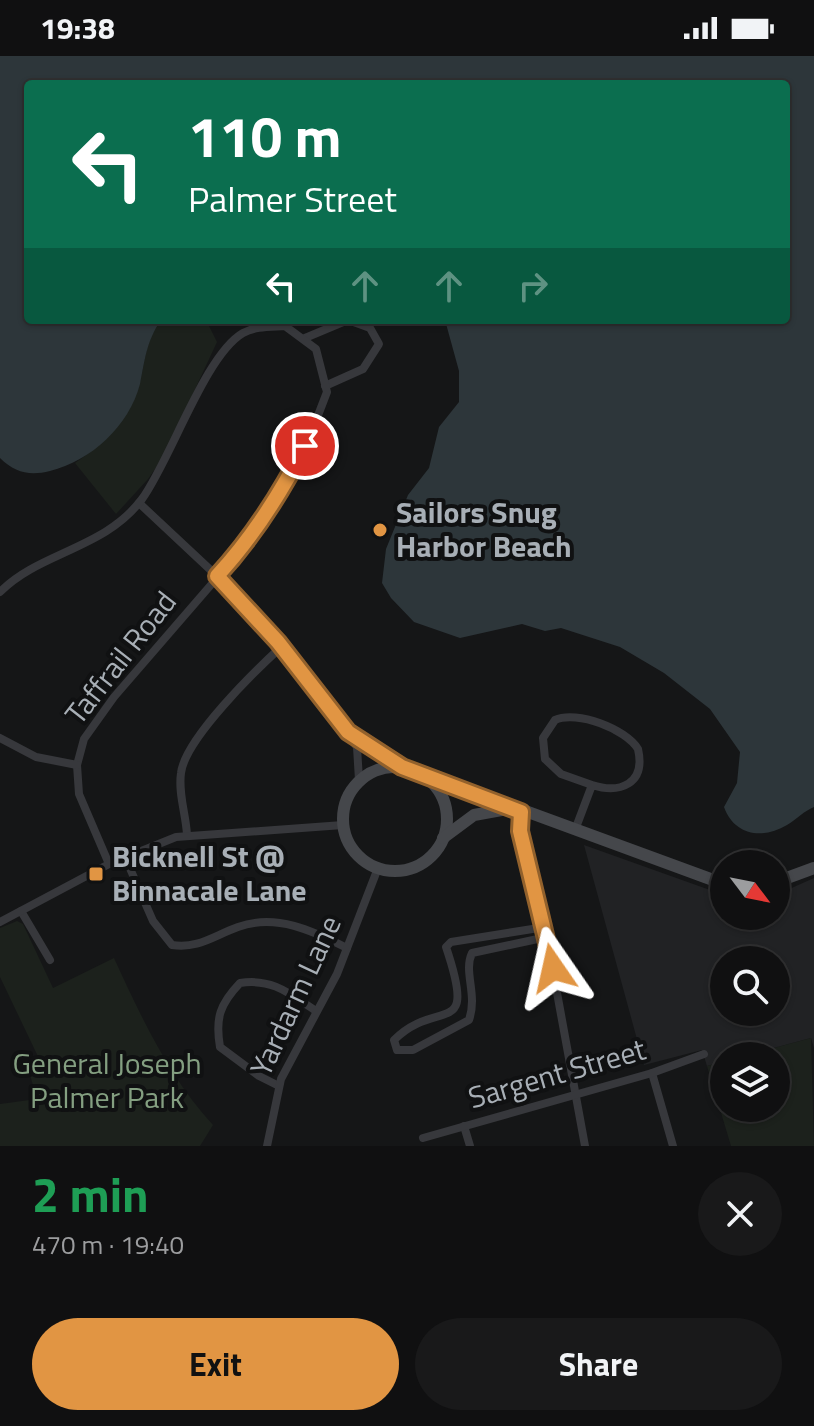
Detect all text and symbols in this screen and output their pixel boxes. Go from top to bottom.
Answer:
text: 19:38 [40,5,115,51]
text: 110 m [188,94,341,179]
icon: left [56,112,160,216]
text: Palmer Street [188,171,397,226]
icon: left [259,264,303,308]
icon: ahead [343,264,387,308]
icon: ahead [427,264,471,308]
icon: right [511,264,555,308]
pin [271,412,339,480]
icon: arrive [283,424,327,468]
place label: Sailors Snug Harbor Beach [396,489,572,569]
marker: Sailors Snug Harbor Beach [371,521,389,539]
street label: Taffrail Road [53,581,187,734]
place label: Bicknell St @ Binnacale Lane [112,833,307,913]
north arrow [710,850,790,930]
map controls [710,850,790,1122]
marker: Bicknell St @ Binnacale Lane [87,865,105,883]
street label: Yardarm Lane [238,908,352,1084]
position arrow [511,926,595,1010]
button: search [710,946,790,1026]
street label: Sargent Street [463,1026,651,1120]
park label: General Joseph Palmer Park [12,1040,202,1120]
button: layers [710,1042,790,1122]
text: 2 min [32,1158,149,1231]
button: close [698,1172,782,1256]
text: 470 m · 19:40 [32,1225,184,1264]
button: Exit [32,1318,399,1410]
button: Share [415,1318,782,1410]

